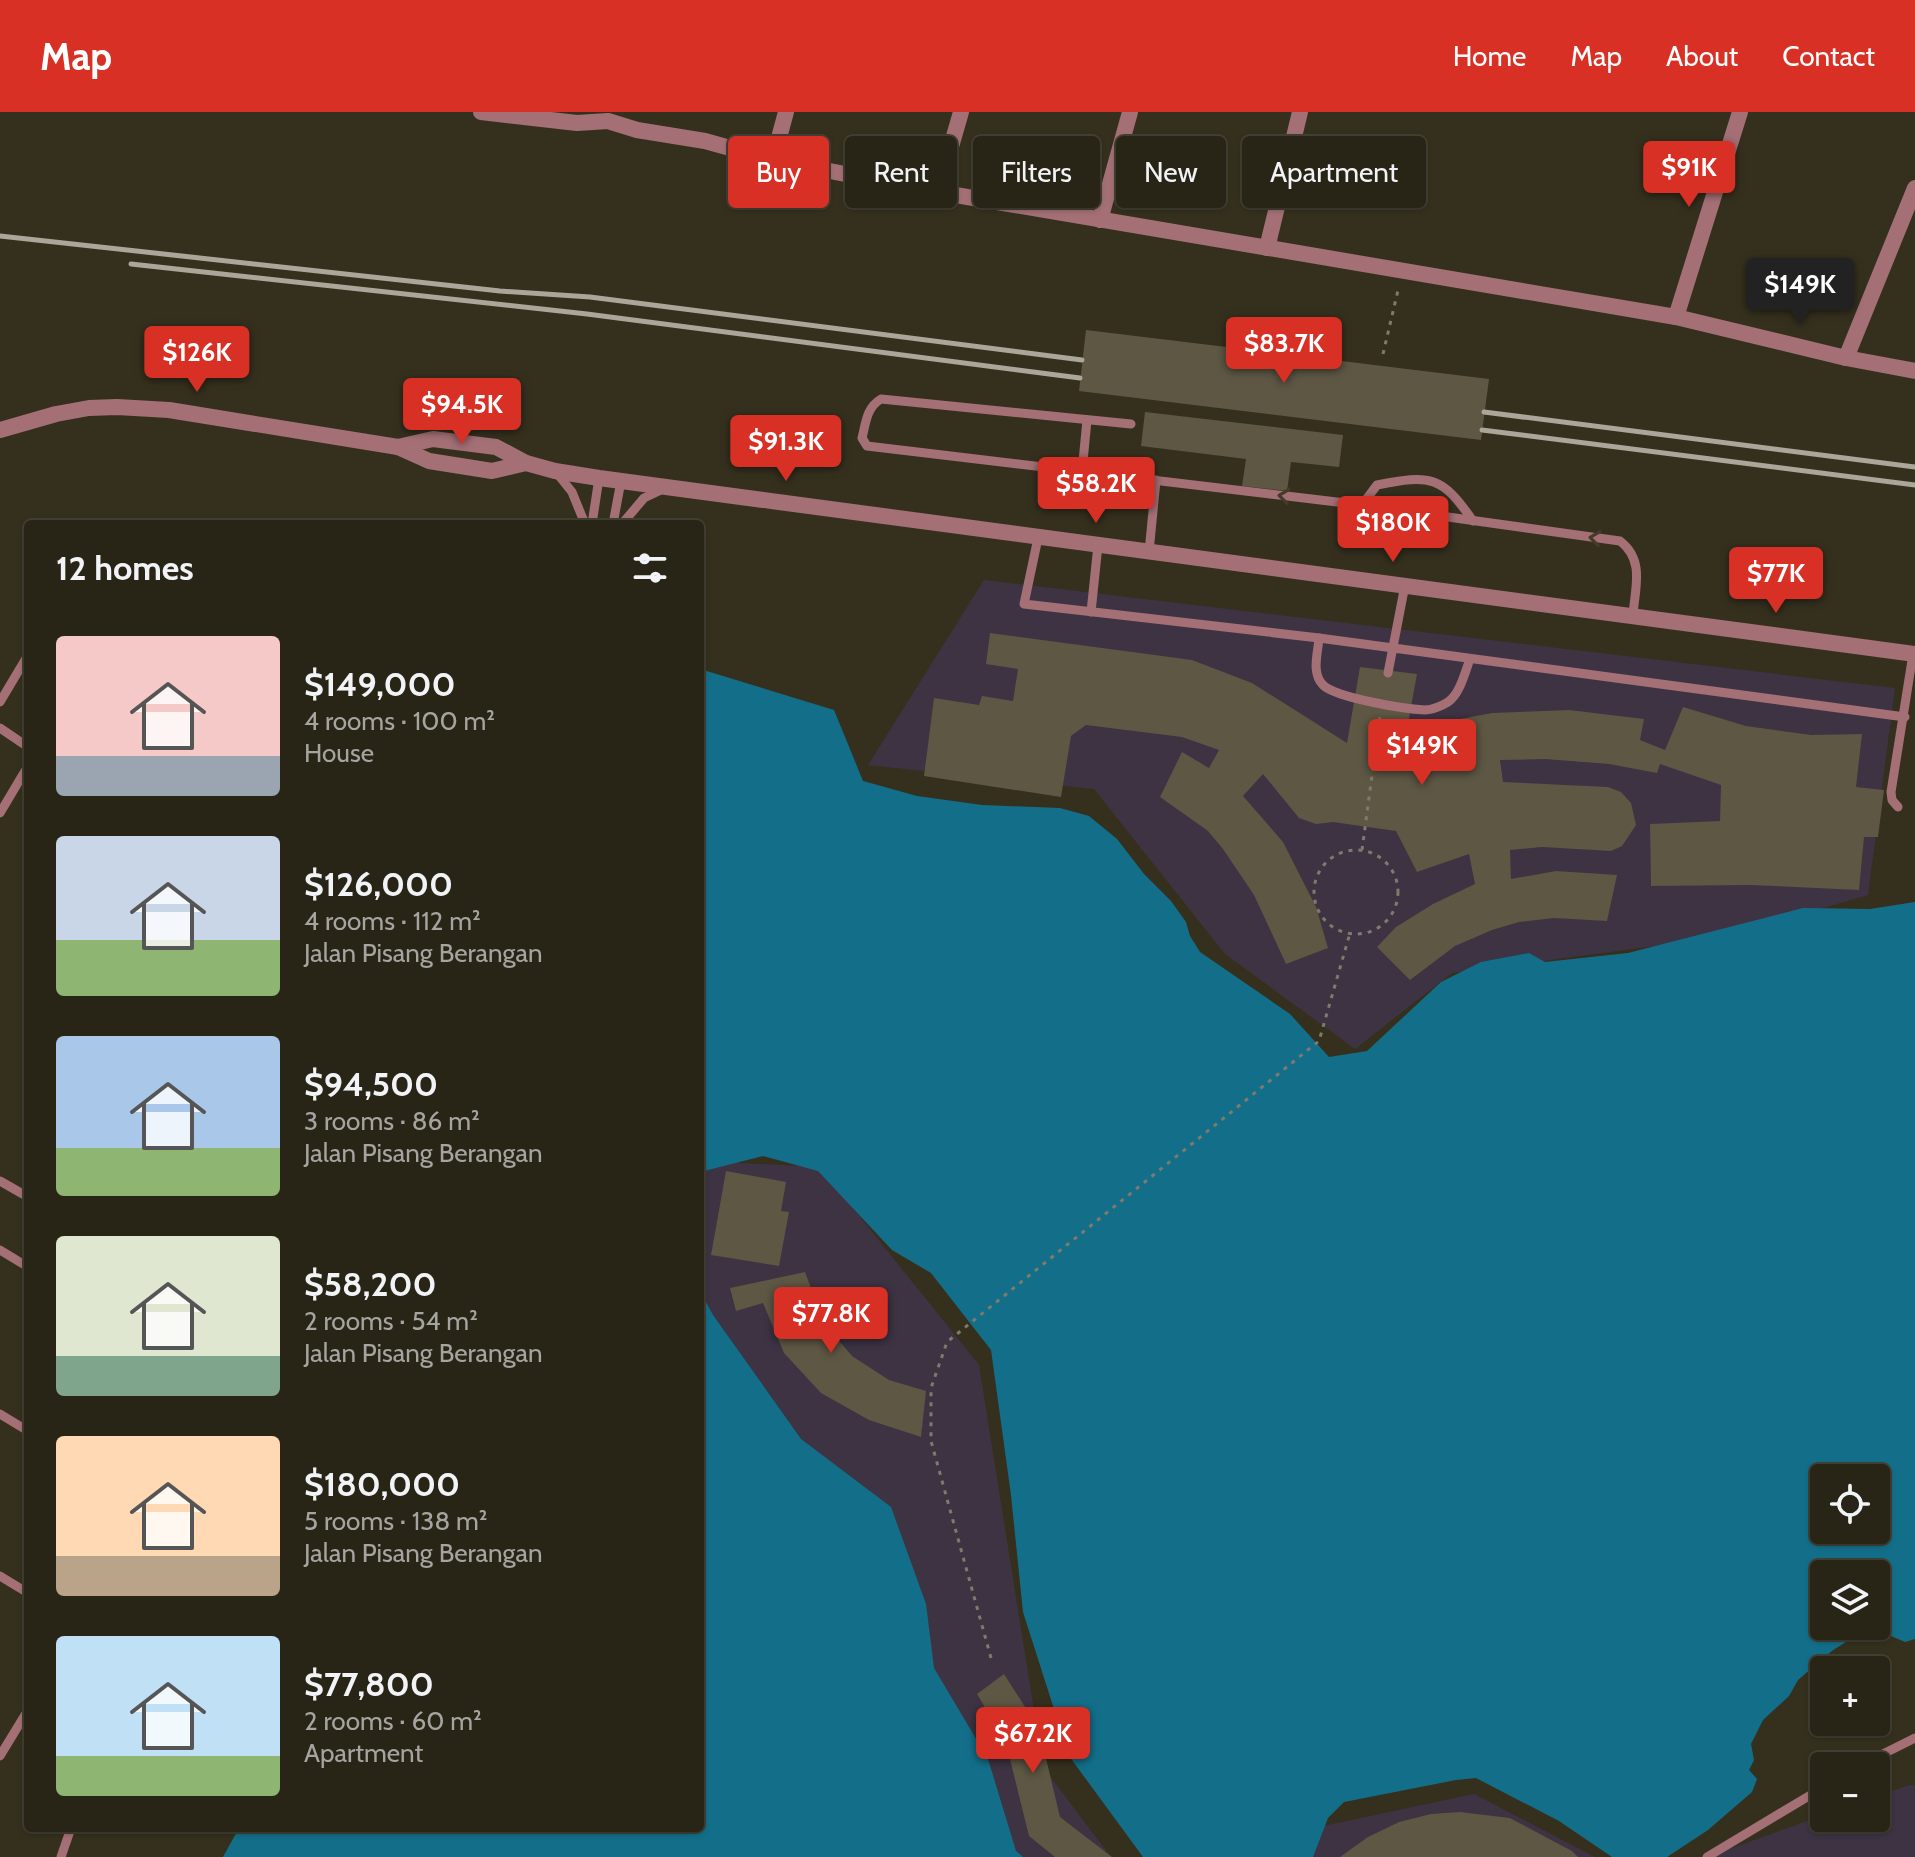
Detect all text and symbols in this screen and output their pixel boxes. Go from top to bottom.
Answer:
text: Map [40,33,112,80]
text: Home [1453,39,1526,73]
text: Map [1570,39,1622,73]
text: About [1666,39,1738,73]
text: Contact [1782,39,1875,73]
chip: Buy [728,136,829,208]
chip: Rent [845,136,957,208]
chip: Filters [973,136,1100,208]
chip: New [1116,136,1226,208]
chip: Apartment [1242,136,1426,208]
pin: $91K [1642,141,1736,209]
text: $91K [1661,151,1717,183]
pin: $149K [1744,258,1856,326]
text: $149K [1764,268,1836,300]
pin: $83.7K [1219,317,1349,385]
pin: $126K [141,326,253,394]
text: $83.7K [1244,327,1324,359]
text: $126K [162,336,232,368]
pin: $94.5K [397,378,527,446]
text: $94.5K [421,388,503,420]
pin: $91.3K [721,415,851,483]
text: $91.3K [748,425,824,457]
pin: $58.2K [1031,457,1161,525]
text: $58.2K [1056,467,1136,499]
one-way arrow [1277,487,1290,504]
pin: $180K [1337,496,1449,564]
text: $180K [1355,506,1431,538]
one-way arrow [1588,530,1602,547]
icon: filters [628,546,672,590]
text: 12 homes [56,547,194,589]
pin: $77K [1729,547,1823,615]
text: $77K [1747,557,1805,589]
text: $149,000 [304,663,456,705]
icon: home [120,668,216,764]
text: 4 rooms · 100 m² [304,705,495,737]
pin: $149K [1366,719,1478,787]
text: $149K [1386,729,1458,761]
text: House [304,737,374,769]
text: $126,000 [304,863,453,905]
icon: home [120,868,216,964]
text: 4 rooms · 112 m² [304,905,481,937]
text: Jalan Pisang Berangan [304,937,543,969]
text: $94,500 [304,1063,438,1105]
icon: home [120,1068,216,1164]
text: 3 rooms · 86 m² [304,1105,480,1137]
text: Jalan Pisang Berangan [304,1137,543,1169]
text: $58,200 [304,1263,436,1305]
icon: home [120,1268,216,1364]
pin: $77.8K [766,1287,896,1355]
text: $77.8K [792,1297,870,1329]
text: 2 rooms · 54 m² [304,1305,478,1337]
text: Jalan Pisang Berangan [304,1337,543,1369]
text: $180,000 [304,1463,460,1505]
map controls [1810,1464,1890,1832]
button: locate [1810,1464,1890,1544]
icon: home [120,1468,216,1564]
text: 5 rooms · 138 m² [304,1505,487,1537]
text: Jalan Pisang Berangan [304,1537,543,1569]
button: layers [1810,1560,1890,1640]
button: + [1810,1656,1890,1736]
text: $77,800 [304,1663,434,1705]
icon: home [120,1668,216,1764]
text: 2 rooms · 60 m² [304,1705,482,1737]
pin: $67.2K [968,1707,1098,1775]
text: $67.2K [994,1717,1072,1749]
text: Apartment [304,1737,423,1769]
button: − [1810,1752,1890,1832]

